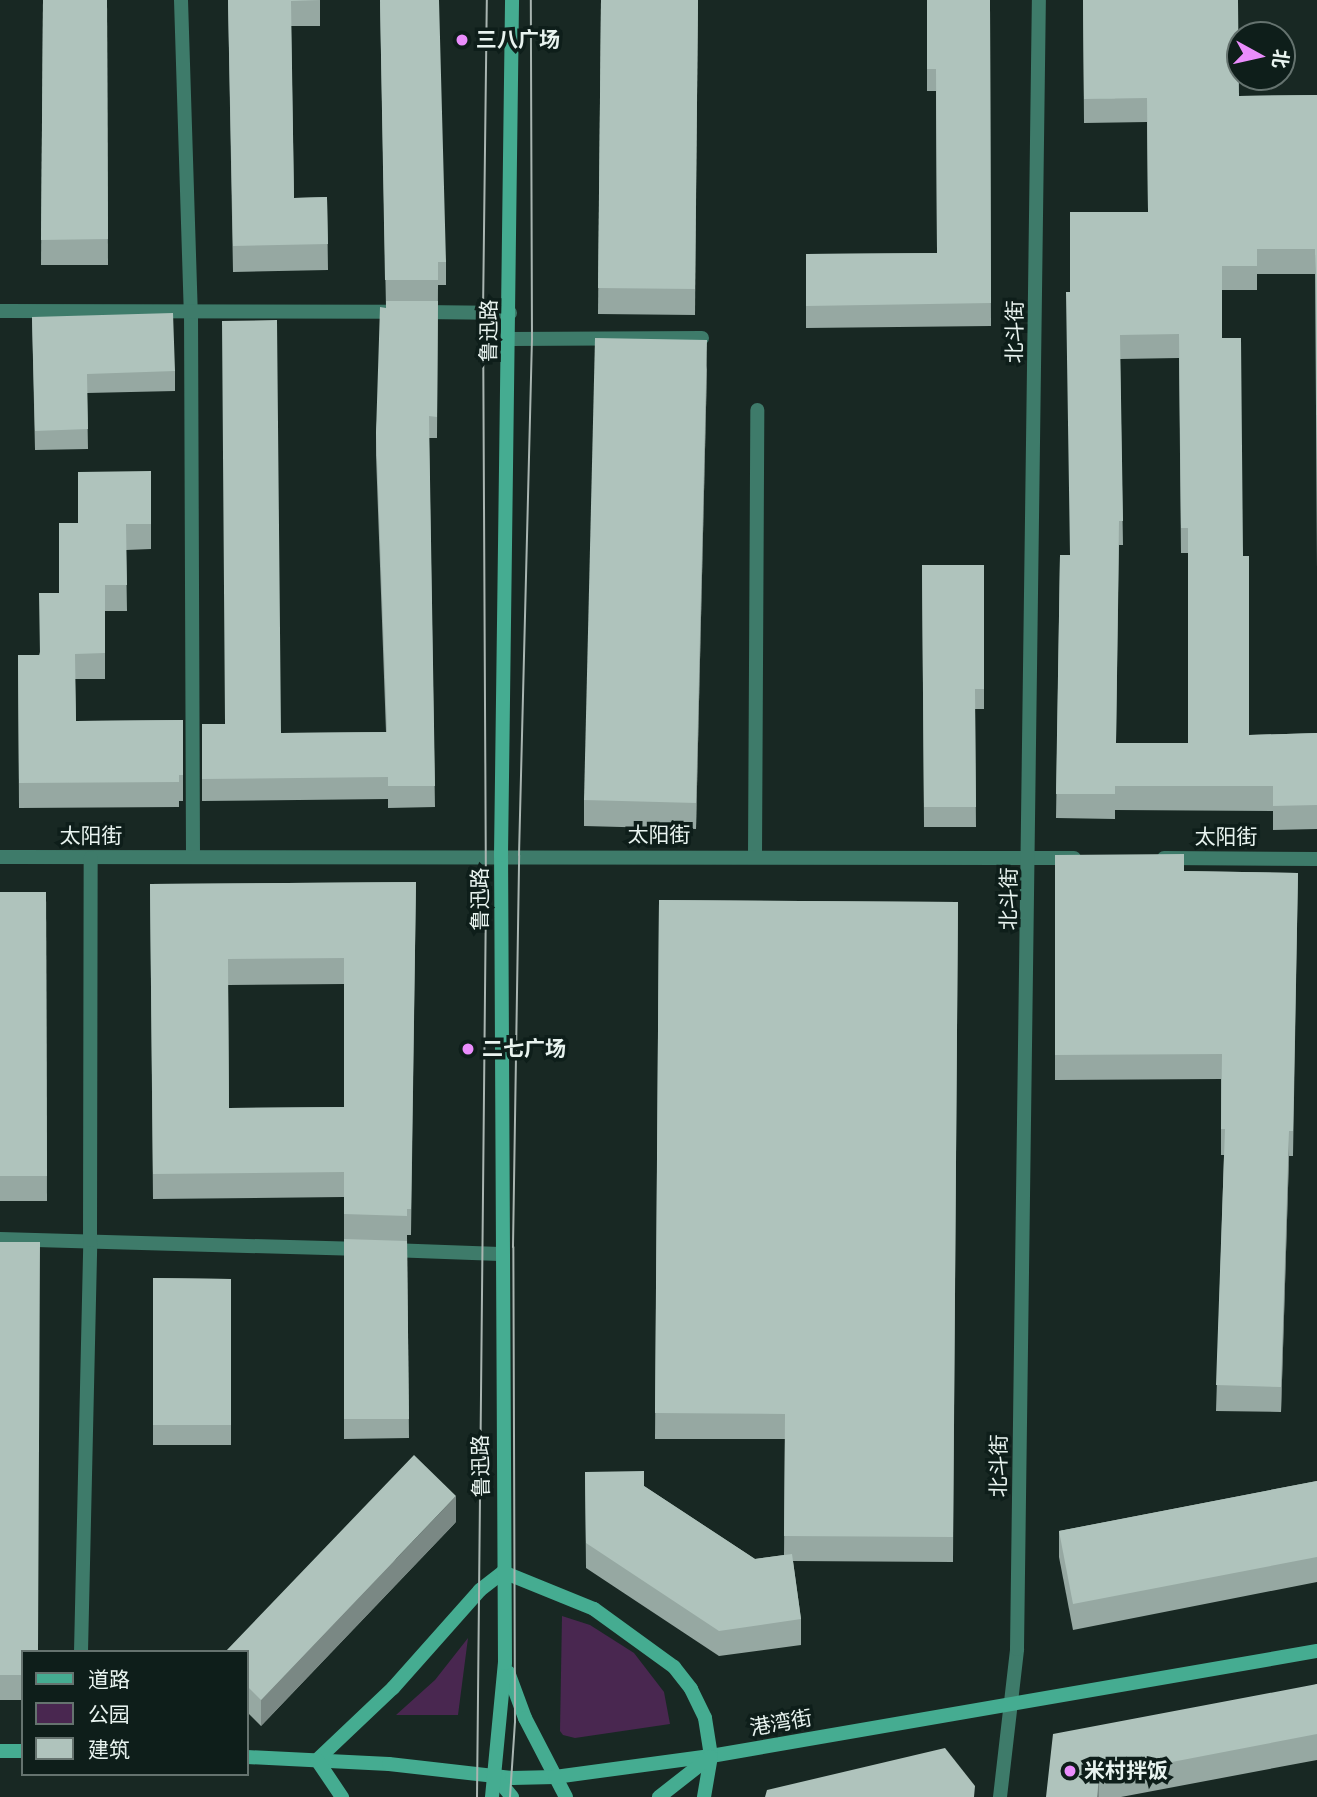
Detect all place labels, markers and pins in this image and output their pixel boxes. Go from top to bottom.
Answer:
place label: 三八广场 [476,27,560,53]
marker: 三八广场 [454,32,470,48]
place label: 二七广场 [482,1036,566,1062]
marker: 二七广场 [460,1041,476,1057]
place label: 米村拌饭 [1084,1758,1168,1784]
marker: 米村拌饭 [1062,1763,1078,1779]

